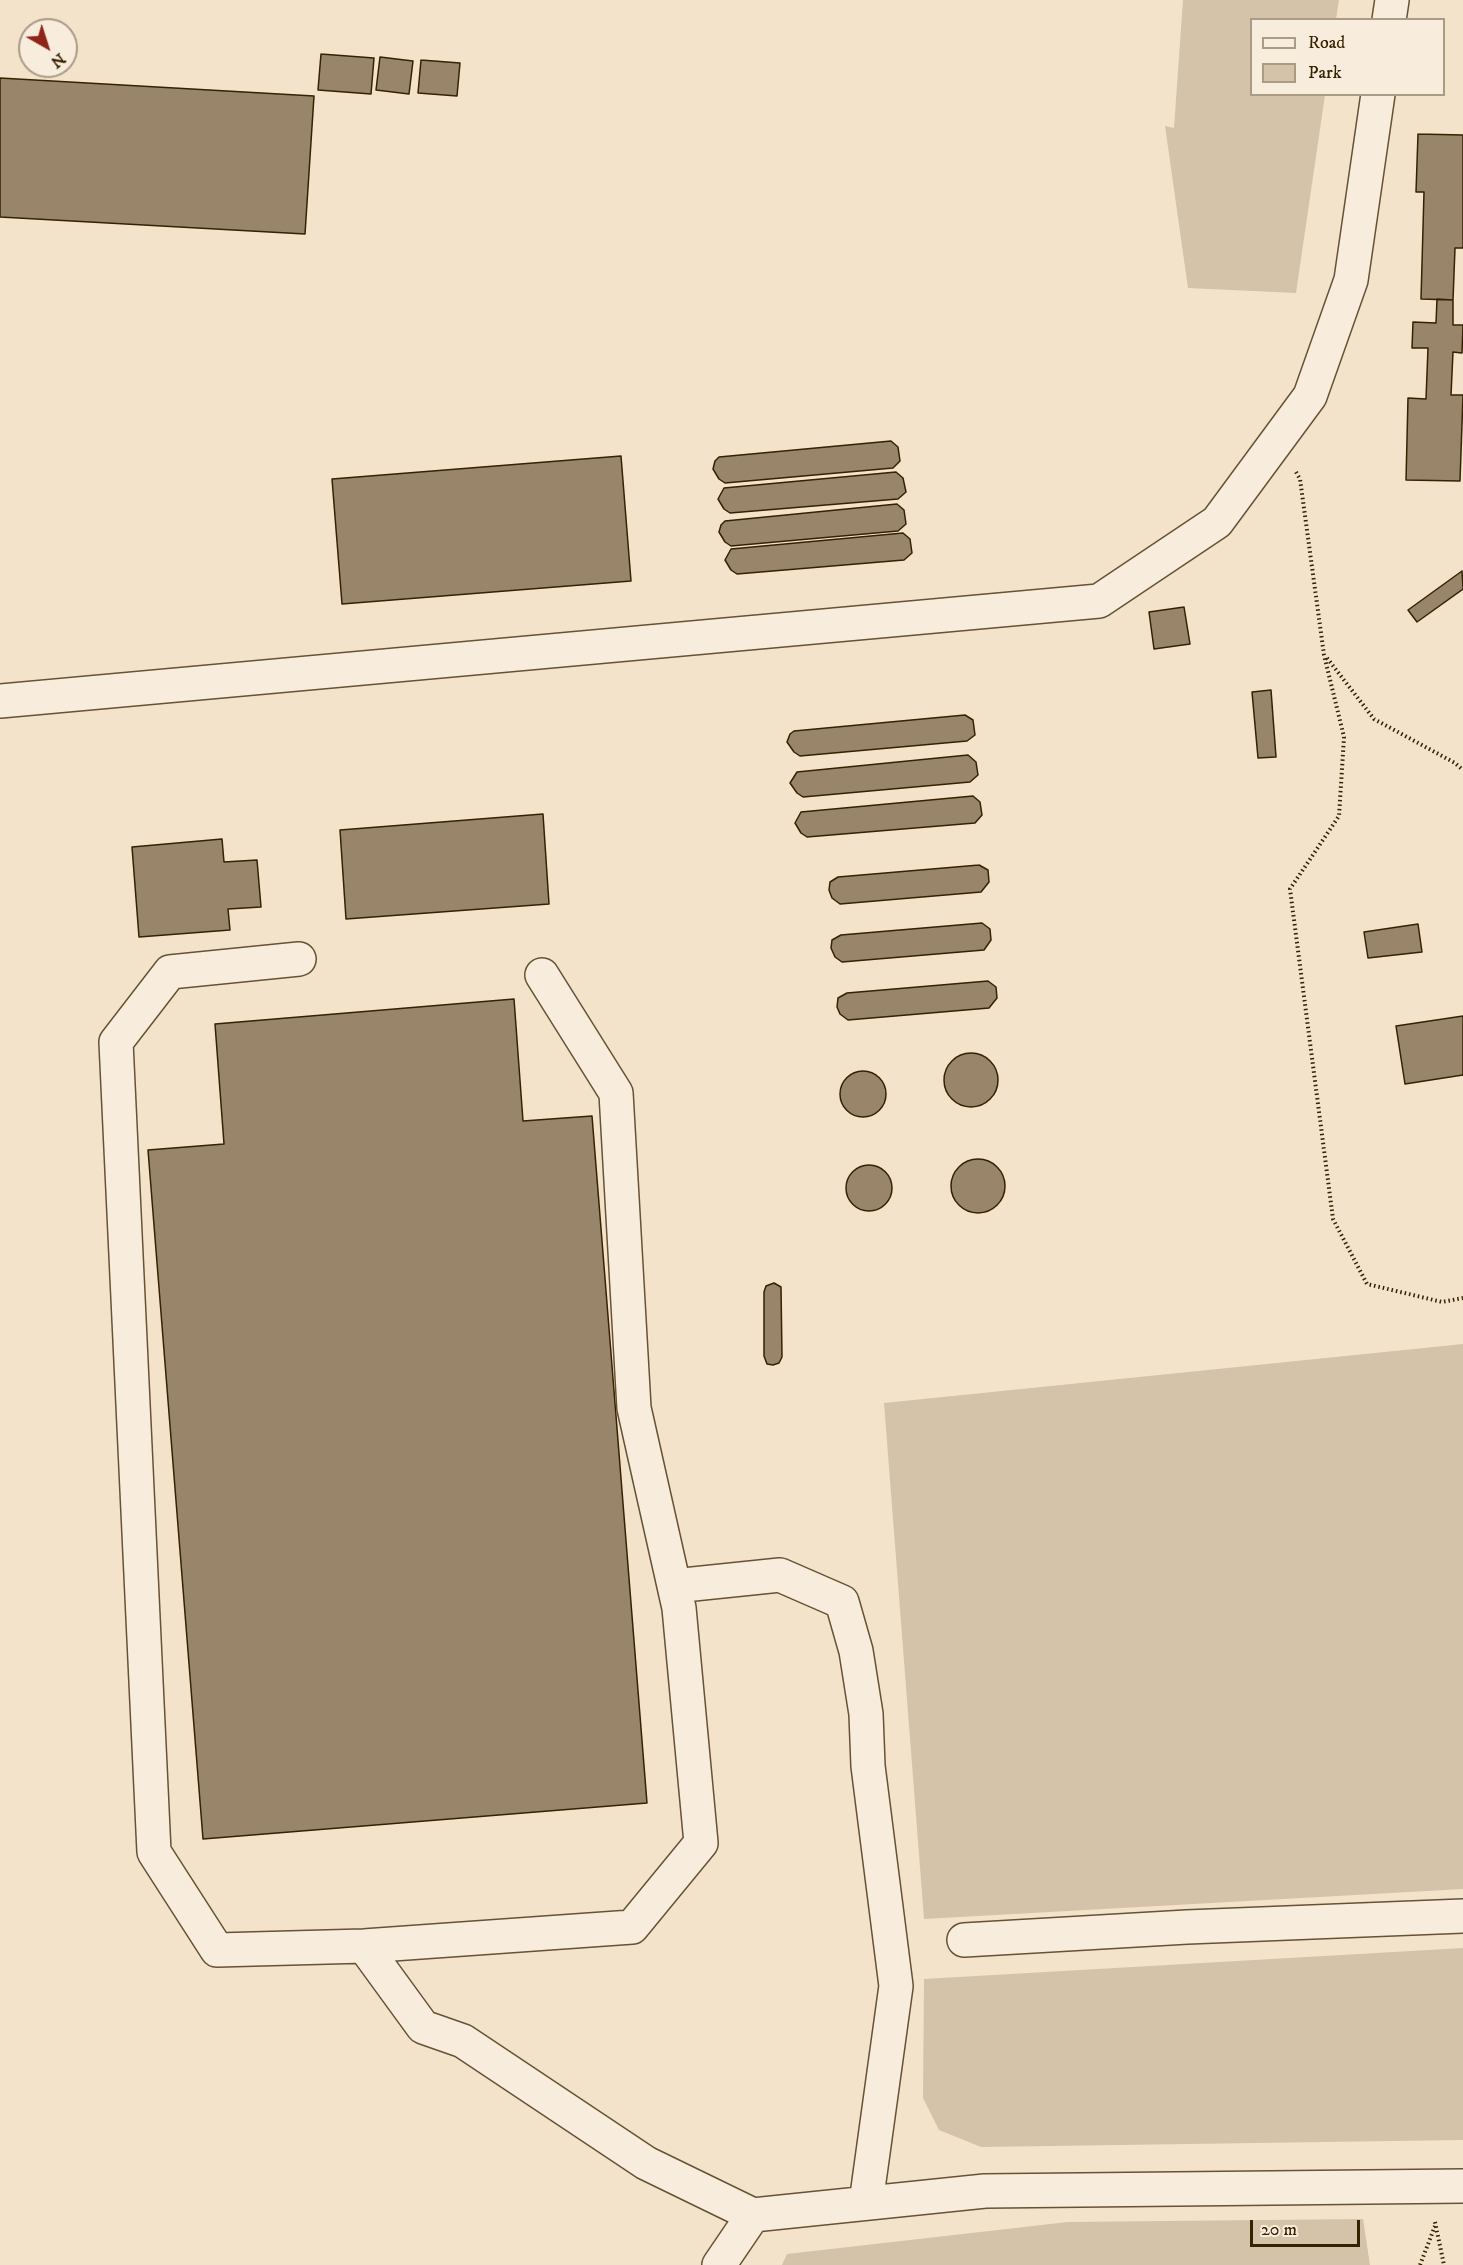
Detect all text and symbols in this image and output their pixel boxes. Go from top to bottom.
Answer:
north arrow [18,18,78,78]
legend [1250,18,1445,96]
text: Road [1308,32,1345,54]
text: N [47,49,69,72]
text: Park [1308,62,1342,84]
scale bar [1253,2208,1362,2246]
text: 20 m [1261,2219,1297,2241]

